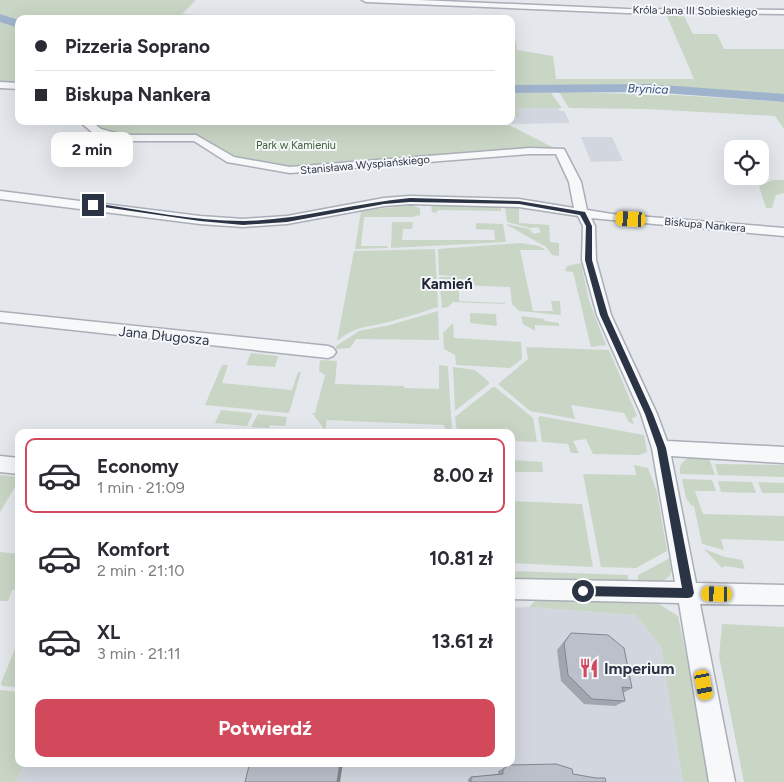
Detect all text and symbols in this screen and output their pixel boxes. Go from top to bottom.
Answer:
street label: Króla Jana III Sobieskiego [632,3,758,19]
text: Pizzeria Soprano [65,35,210,58]
water label: Brynica [627,81,669,97]
text: Biskupa Nankera [65,83,211,106]
callout: 2 min [52,132,134,168]
park label: Park w Kamieniu [256,139,336,152]
text: 2 min [72,140,112,159]
map controls [724,140,769,185]
button: locate [724,140,769,185]
street label: Stanisława Wyspiańskiego [300,153,430,177]
route end [82,194,104,216]
car [615,211,646,227]
street label: Biskupa Nankera [664,215,746,235]
district label: Kamień [421,275,473,293]
street label: Jana Długosza [118,323,210,349]
icon: car [37,453,82,498]
text: Economy [97,455,179,478]
text: 8.00 zł [433,464,493,487]
text: 1 min · 21:09 [97,478,185,497]
icon: car [37,536,82,581]
text: Komfort [97,538,170,561]
text: 10.81 zł [429,547,493,570]
text: 2 min · 21:10 [97,561,185,580]
route start [572,580,594,602]
car [701,586,732,602]
icon: car [37,619,82,664]
text: XL [97,621,120,644]
text: 13.61 zł [432,630,493,653]
text: 3 min · 21:11 [97,644,181,663]
restaurant icon: Imperium [578,657,600,679]
place label: Imperium [604,659,674,678]
car [693,669,714,701]
button: Potwierdź [35,699,495,757]

